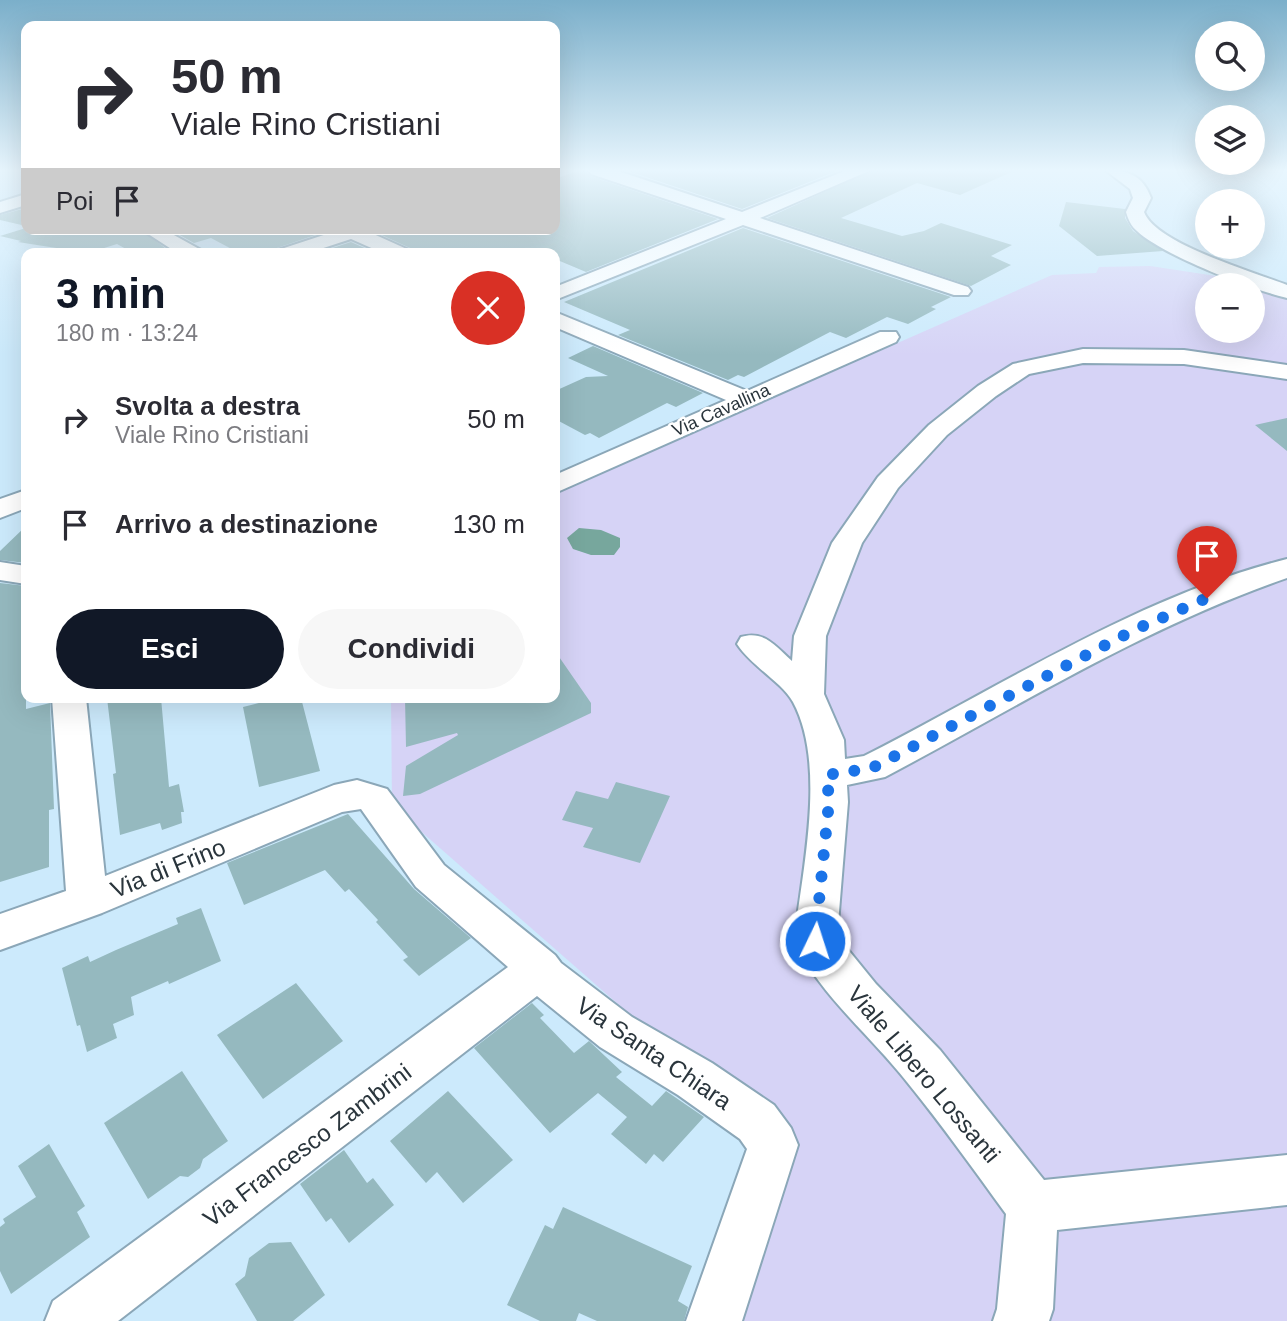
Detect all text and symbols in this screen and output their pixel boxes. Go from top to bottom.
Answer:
map controls [1195,21,1265,343]
button: search [1195,21,1265,91]
icon: right [56,49,147,140]
text: 50 m [171,49,283,103]
button: layers [1195,105,1265,175]
text: Viale Rino Cristiani [171,106,441,142]
icon: arrive [108,182,146,220]
text: Poi [56,186,94,216]
button: + [1195,189,1265,259]
text: 3 min [56,270,166,317]
button: close [451,271,525,345]
button: − [1195,273,1265,343]
text: 180 m · 13:24 [56,320,198,346]
street label: Via Cavallina [669,379,774,440]
text: Svolta a destra [115,391,300,421]
icon: right [56,401,94,439]
text: 50 m [467,404,525,434]
text: Viale Rino Cristiani [115,422,309,448]
icon: arrive [56,506,94,544]
text: Arrivo a destinazione [115,509,378,539]
text: 130 m [453,509,525,539]
pin [1177,526,1237,598]
icon: arrive [1188,537,1226,575]
button: Esci [56,609,284,689]
button: Condividi [298,609,525,689]
street label: Via di Frino [107,833,229,903]
position arrow [778,904,852,978]
street label: Viale Libero Lossanti [842,980,1006,1168]
street label: Via Santa Chiara [571,991,737,1115]
street label: Via Francesco Zambrini [198,1058,416,1232]

